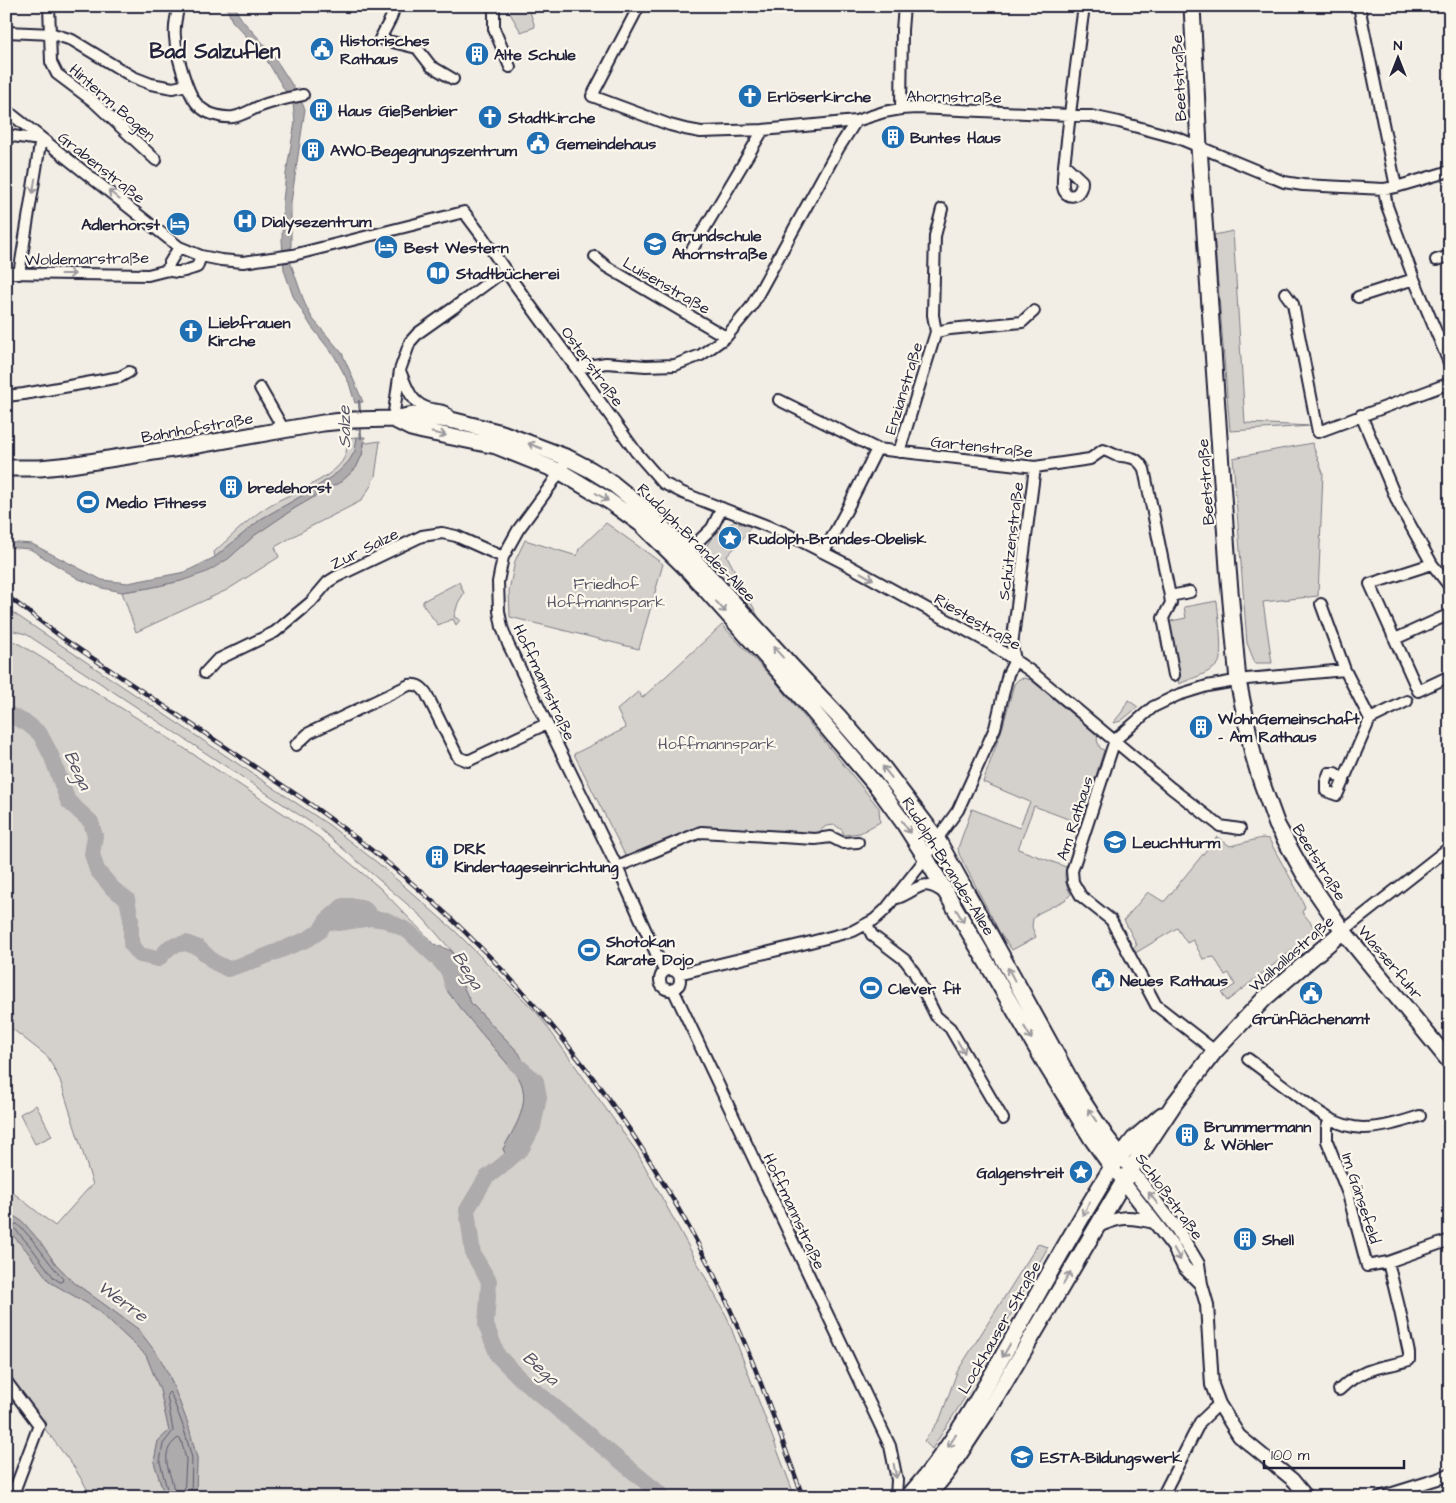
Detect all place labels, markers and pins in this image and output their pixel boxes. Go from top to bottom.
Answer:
place label: Historisches Rathaus [340,30,430,70]
public building icon: Historisches Rathaus [309,36,335,62]
building icon: Alte Schule [464,41,490,67]
place label: Alte Schule [494,44,576,66]
church icon: Erlöserkirche [737,83,763,109]
place label: Erlöserkirche [768,86,871,108]
building icon: Haus Gießenbier [308,97,334,123]
place label: Haus Gießenbier [338,100,458,122]
church icon: Stadtkirche [477,104,503,130]
place label: Stadtkirche [507,107,596,129]
building icon: Buntes Haus [880,124,906,150]
place label: Buntes Haus [910,127,1001,149]
public building icon: Gemeindehaus [525,130,551,156]
place label: Gemeindehaus [556,133,656,155]
building icon: AWO-Begegnungszentrum [300,137,326,163]
place label: AWO-Begegnungszentrum [330,140,518,164]
hospital icon: Dialysezentrum [232,208,258,234]
hotel icon: Adlerhorst [165,211,191,237]
place label: Dialysezentrum [262,211,372,234]
place label: Adlerhorst [81,214,161,236]
place label: Grundschule Ahornstraße [672,225,768,265]
school or university icon: Grundschule Ahornstraße [642,231,668,257]
hotel icon: Best Western [373,234,399,260]
place label: Best Western [404,237,509,259]
library icon: Stadtbücherei [425,260,451,286]
place label: Stadtbücherei [455,263,560,285]
place label: Liebfrauen Kirche [208,312,290,352]
church icon: Liebfrauen Kirche [178,318,204,344]
building icon: bredehorst [218,474,244,500]
place label: bredehorst [248,477,332,499]
sports icon: Medio Fitness [75,489,101,515]
place label: Medio Fitness [106,492,207,514]
place icon: Rudolph-Brandes-Obelisk [717,525,743,551]
place label: Rudolph-Brandes-Obelisk [748,528,927,550]
place label: WohnGemeinschaft – Am Rathaus [1217,708,1360,748]
building icon: WohnGemeinschaft – Am Rathaus [1188,714,1214,740]
school or university icon: Leuchtturm [1102,829,1128,855]
place label: Leuchtturm [1132,832,1221,854]
place label: DRK Kindertageseinrichtung [454,838,619,880]
building icon: DRK Kindertageseinrichtung [424,844,450,870]
place label: Shotokan Karate Dojo [605,931,695,971]
sports icon: Shotokan Karate Dojo [576,937,602,963]
public building icon: Neues Rathaus [1090,967,1116,993]
place label: Neues Rathaus [1120,970,1228,992]
sports icon: Clever fit [858,975,884,1001]
place label: Clever fit [888,978,962,1000]
public building icon: Grünflächenamt [1298,980,1324,1006]
place label: Grünflächenamt [1252,1008,1371,1030]
place label: Brummermann & Wöhler [1203,1116,1311,1156]
building icon: Brummermann & Wöhler [1174,1122,1200,1148]
place icon: Galgenstreit [1068,1159,1094,1185]
place label: Galgenstreit [976,1162,1065,1186]
building icon: Shell [1232,1226,1258,1252]
place label: Shell [1261,1229,1294,1251]
school or university icon: ESTA-Bildungswerk [1009,1444,1035,1470]
place label: ESTA-Bildungswerk [1040,1447,1182,1471]

